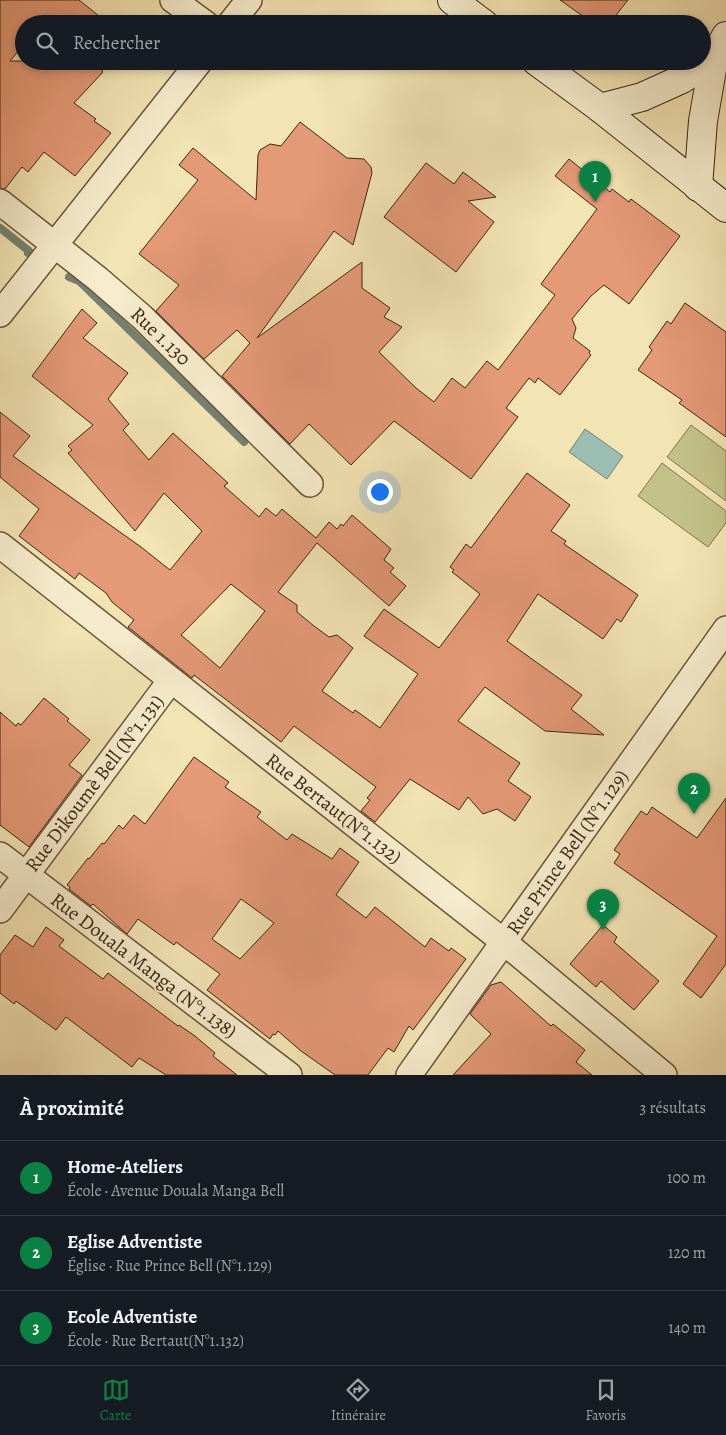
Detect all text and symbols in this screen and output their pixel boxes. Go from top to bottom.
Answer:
search box [15,15,711,70]
icon: search [33,29,61,57]
text: Rechercher [73,30,160,56]
pin: 1 [579,161,611,202]
street label: Rue 1.130 [125,301,197,372]
your location [367,479,393,505]
street label: Rue Dikoumè Bell (N°1.131) [19,689,170,878]
street label: Rue Bertaut(N°1.132) [260,747,407,870]
street label: Rue Prince Bell (N°1.129) [500,764,635,940]
pin: 2 [678,773,710,814]
street label: Rue Douala Manga (N°1.138) [45,886,242,1044]
pin: 3 [587,889,619,930]
text: À proximité [20,1094,124,1122]
text: 3 résultats [640,1097,706,1119]
text: Home-Ateliers [67,1154,183,1180]
text: 1 [33,1167,39,1189]
text: 100 m [667,1167,706,1189]
text: École · Avenue Douala Manga Bell [67,1180,284,1202]
text: Eglise Adventiste [67,1229,202,1255]
text: 2 [32,1242,40,1264]
text: 120 m [668,1242,706,1264]
text: Église · Rue Prince Bell (N°1.129) [67,1255,272,1277]
text: Ecole Adventiste [67,1304,197,1330]
text: 3 [33,1317,39,1339]
text: 140 m [668,1317,706,1339]
text: École · Rue Bertaut(N°1.132) [67,1330,244,1352]
tab: Carte [100,1376,131,1425]
tab: Itinéraire [331,1376,386,1425]
tab: Favoris [585,1376,626,1425]

